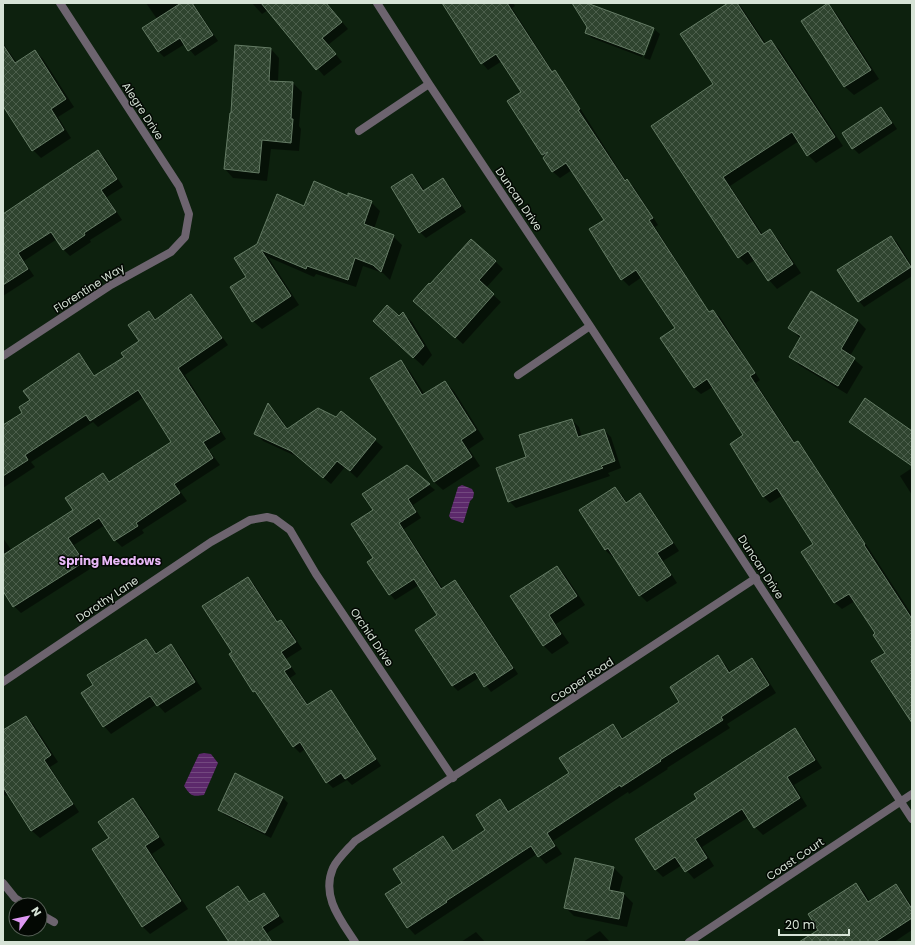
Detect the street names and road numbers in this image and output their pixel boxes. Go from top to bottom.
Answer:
street label: Alegre Drive [118,79,168,143]
street label: Duncan Drive [492,164,546,234]
street label: Florentine Way [50,259,128,316]
street label: Duncan Drive [734,532,788,602]
street label: Dorothy Lane [73,572,142,626]
street label: Orchid Drive [347,605,397,669]
street label: Cooper Road [547,654,617,706]
street label: Coast Court [763,834,827,884]

